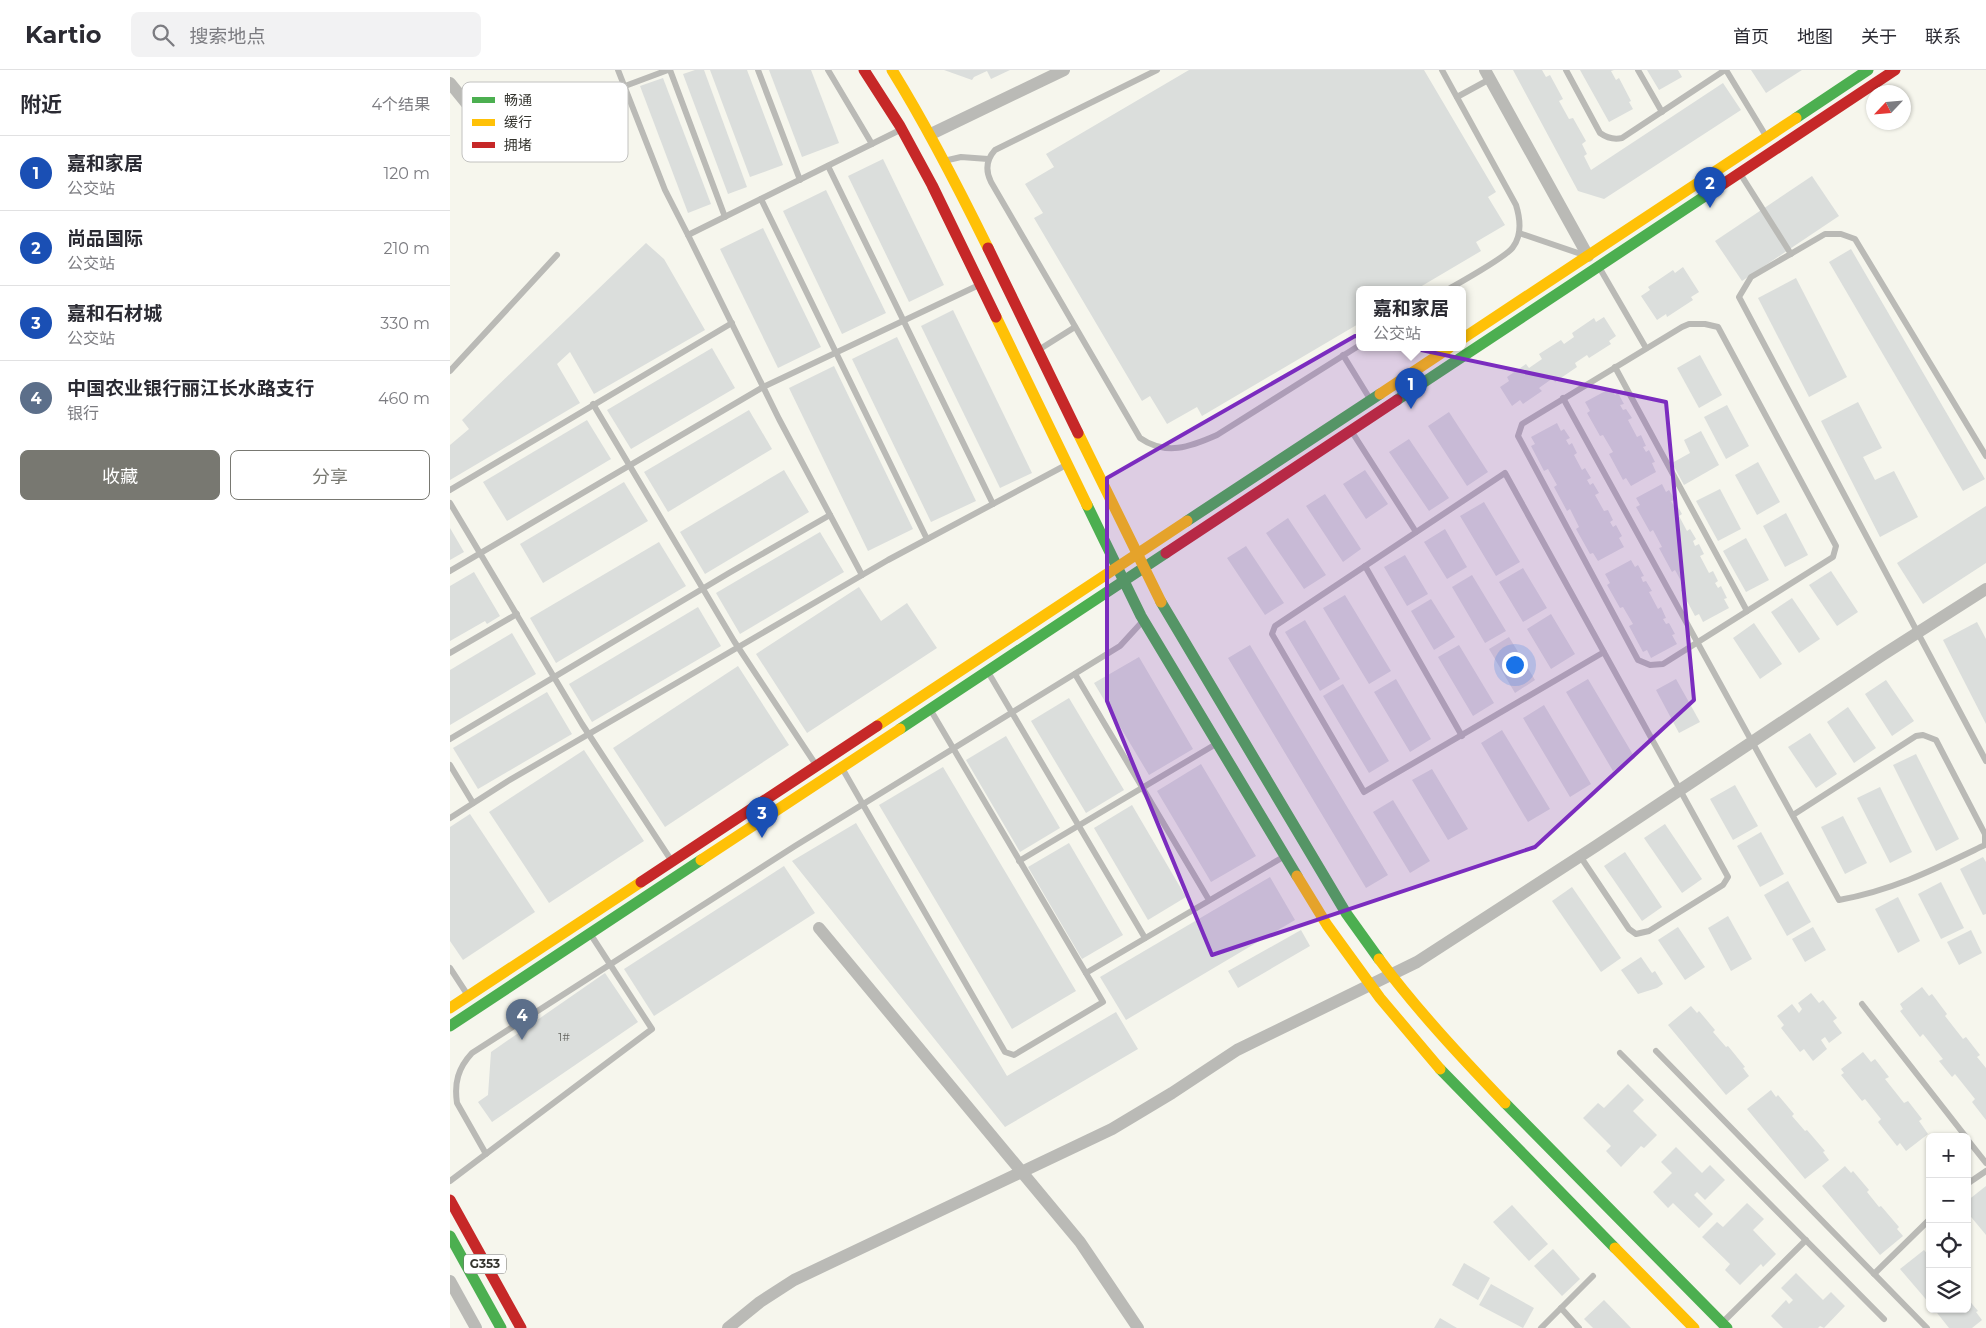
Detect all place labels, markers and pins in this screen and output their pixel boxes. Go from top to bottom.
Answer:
pin: 2 [1694,167,1726,208]
pin: 1 [1395,368,1427,409]
pin: 3 [746,797,778,838]
pin: 4 [506,999,538,1040]

